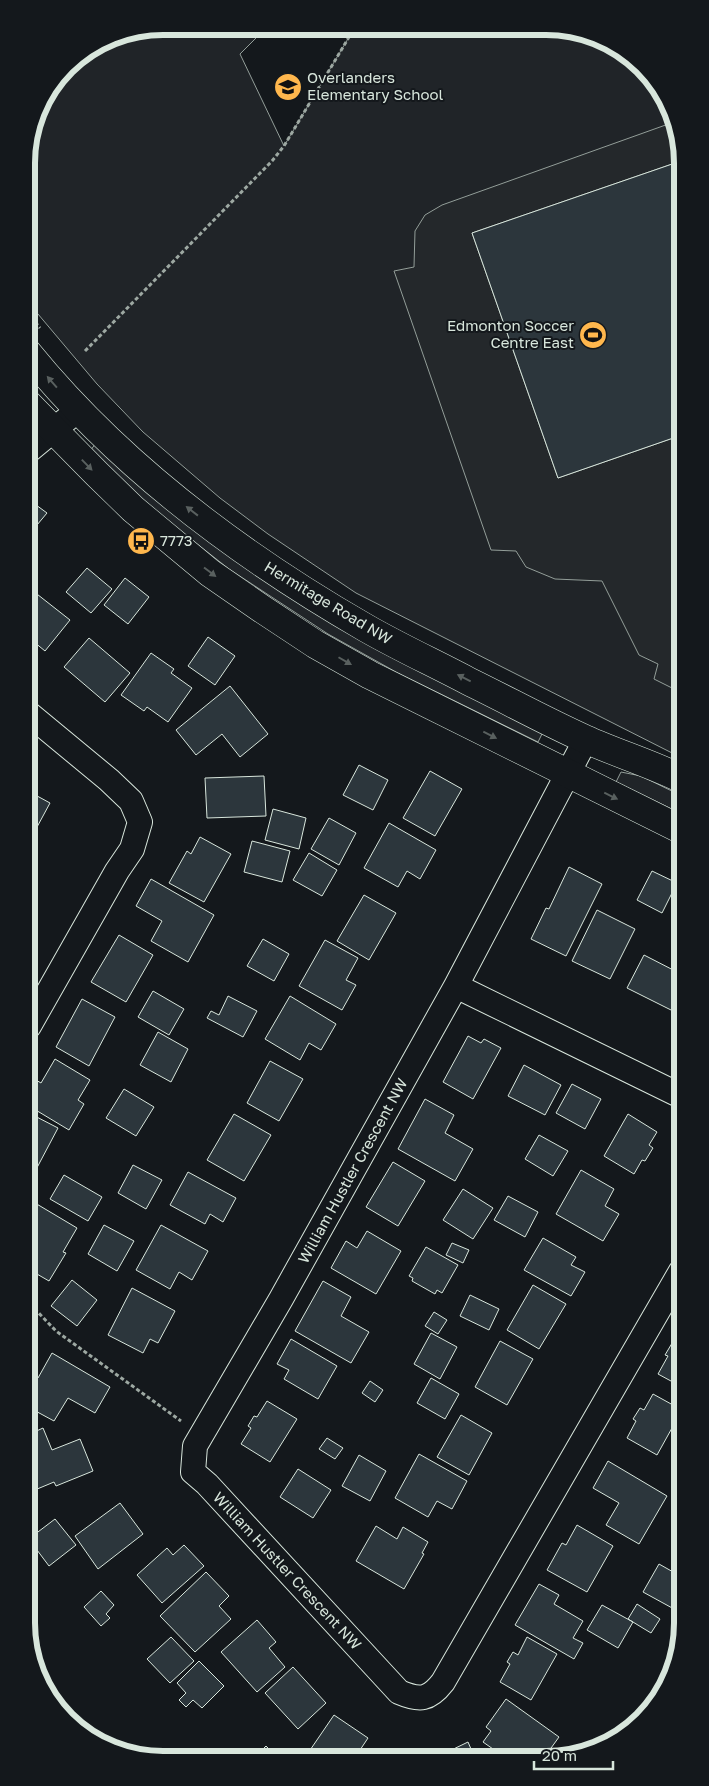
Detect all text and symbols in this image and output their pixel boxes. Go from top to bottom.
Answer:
place label: Overlanders Elementary School [307,68,443,103]
school or university icon: Overlanders Elementary School [273,72,303,102]
place label: Edmonton Soccer Centre East [447,316,574,351]
sports icon: Edmonton Soccer Centre East [578,320,608,350]
one-way arrow [46,375,57,388]
one-way arrow [81,459,93,471]
one-way arrow [186,505,199,516]
bus stop icon: 7773 [126,526,156,556]
place label: 7773 [160,531,193,549]
street label: Hermitage Road NW [261,557,396,647]
one-way arrow [203,566,216,577]
one-way arrow [339,656,352,665]
one-way arrow [457,674,471,682]
one-way arrow [483,731,497,739]
one-way arrow [604,792,618,800]
street label: William Hustler Crescent NW [294,1075,411,1266]
street label: William Hustler Crescent NW [210,1488,366,1653]
scale bar [534,1738,613,1770]
text: 20 m [542,1746,577,1764]

